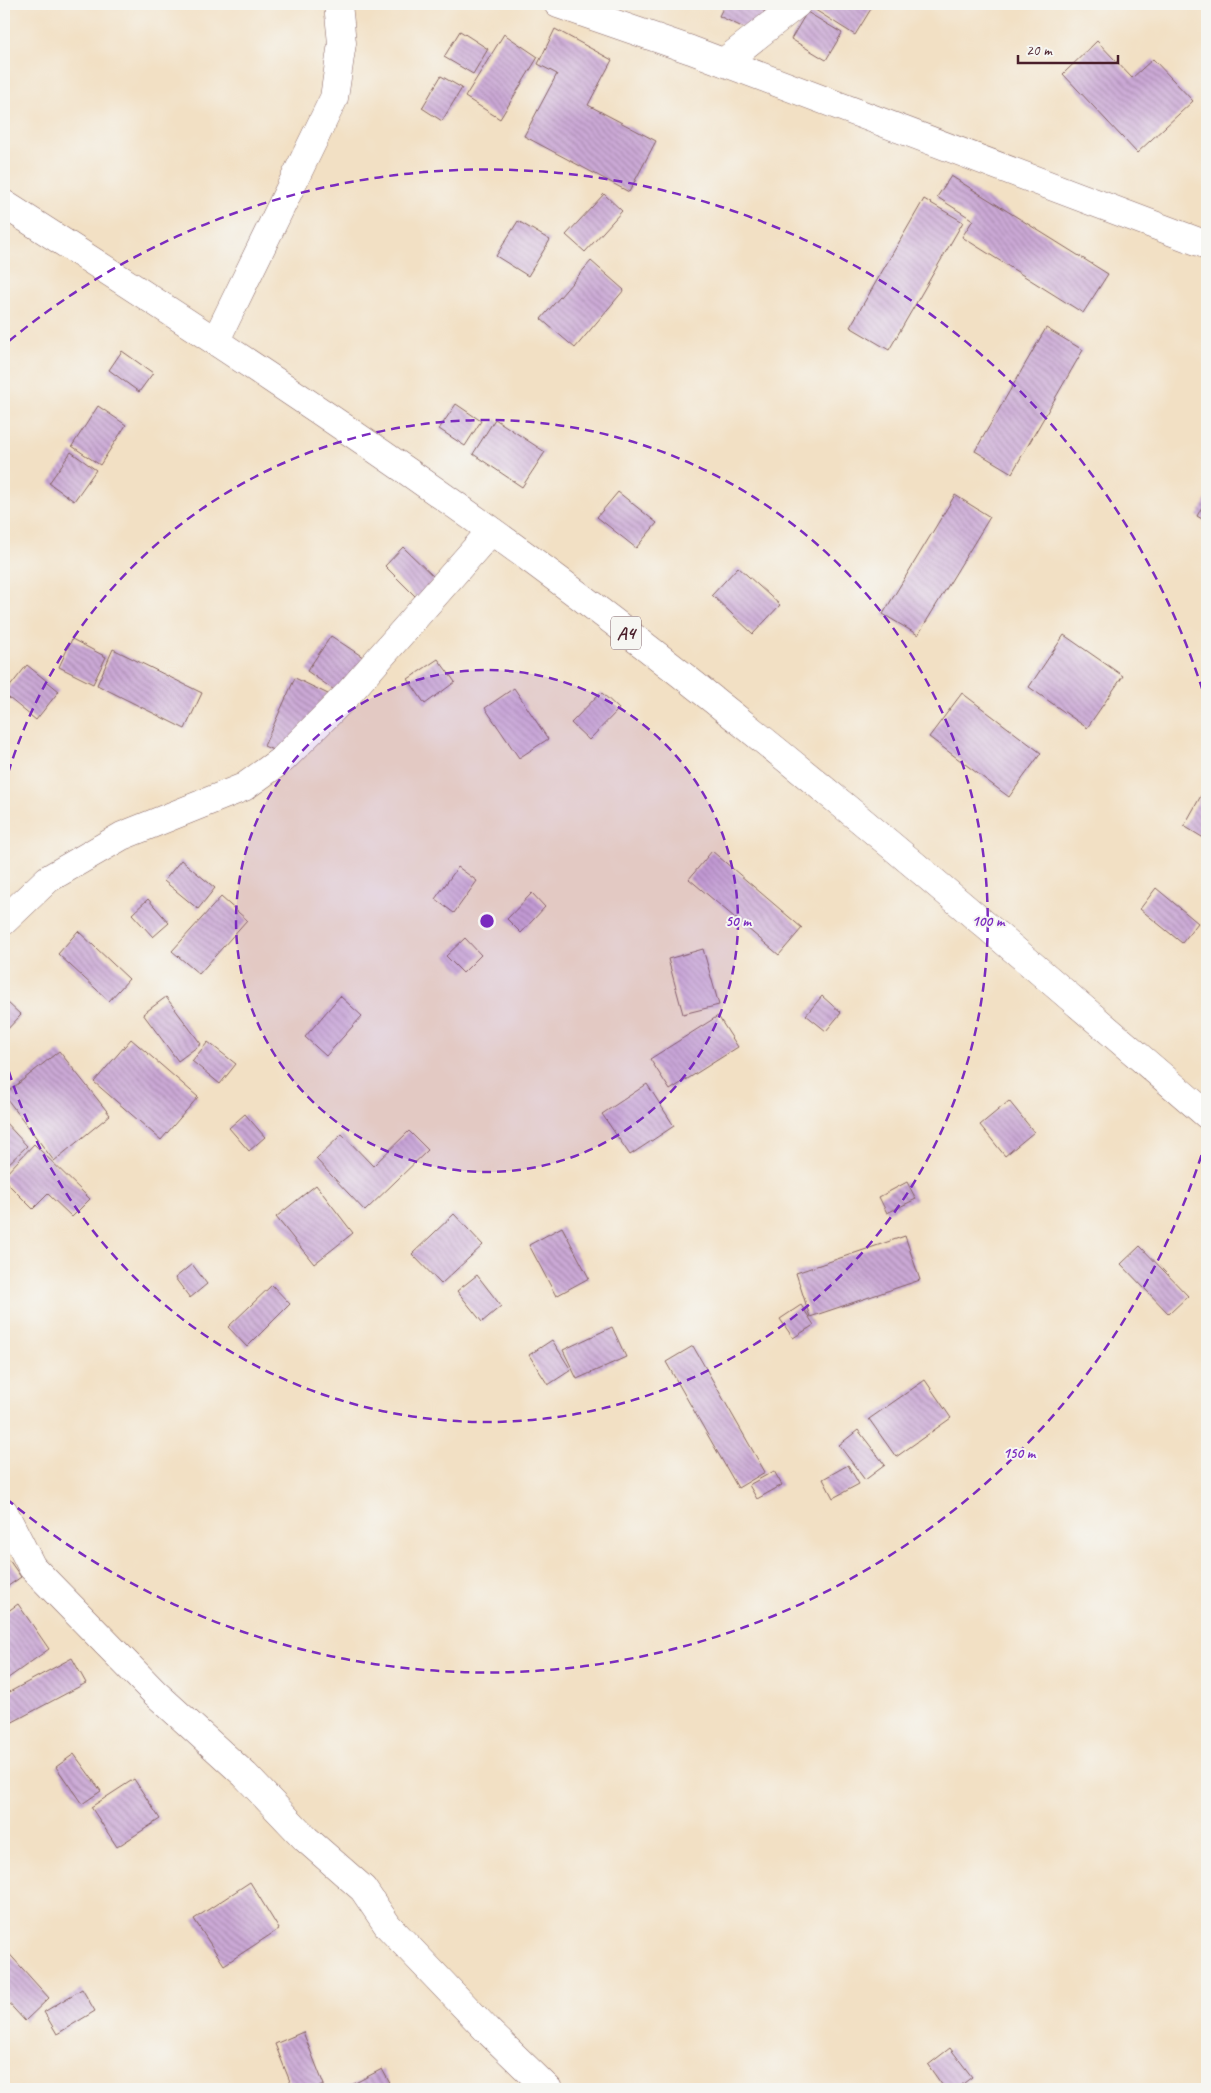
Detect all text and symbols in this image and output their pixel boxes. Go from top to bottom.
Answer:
scale bar [1018,32,1118,64]
text: 20 m [1026,41,1053,60]
road number: A4 [611,616,641,650]
centre of rings [478,912,496,930]
text: 50 m [725,912,752,931]
text: 100 m [972,912,1006,931]
text: 150 m [1003,1444,1037,1463]

